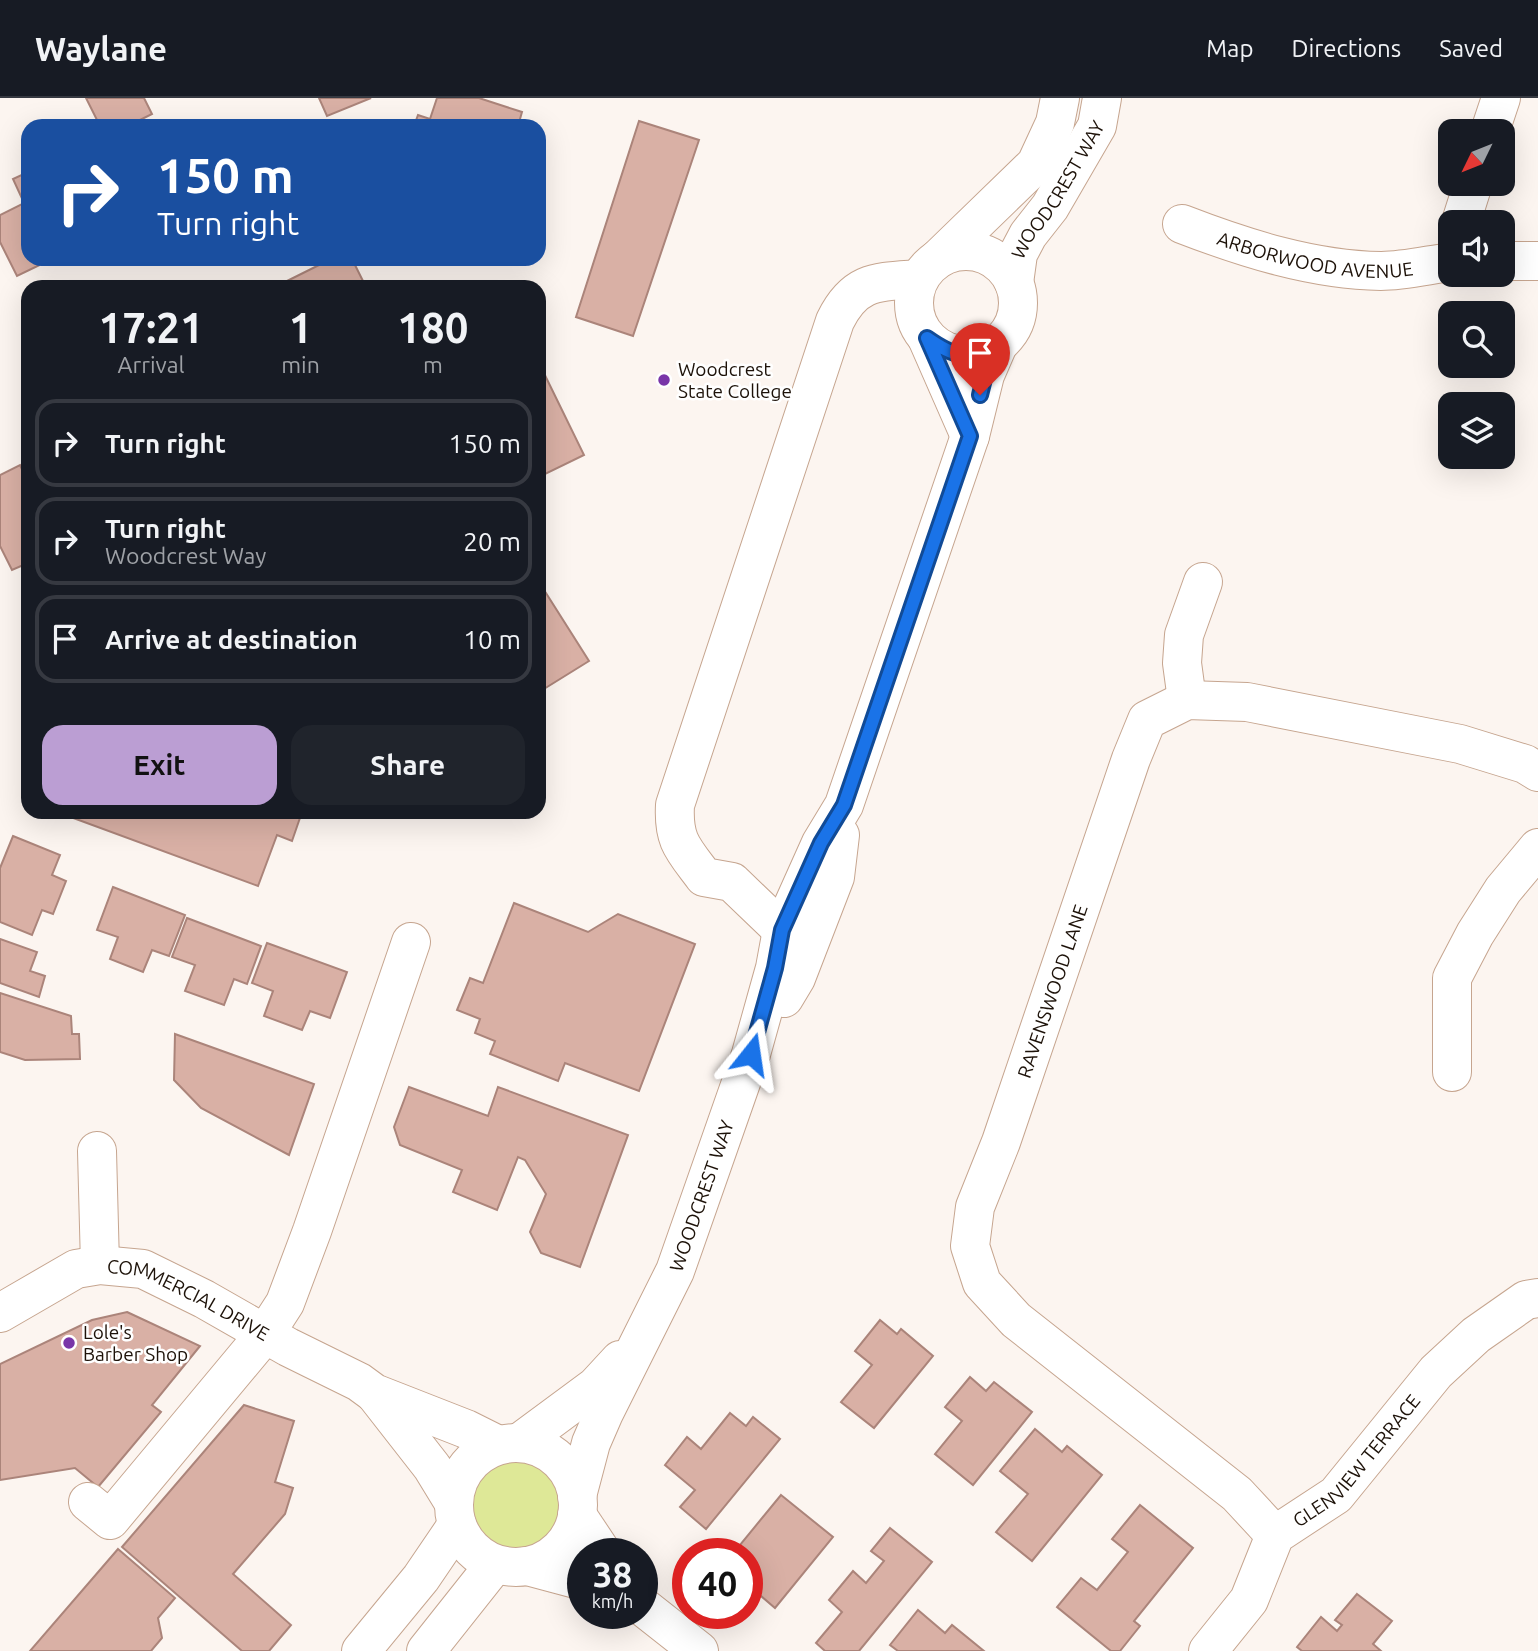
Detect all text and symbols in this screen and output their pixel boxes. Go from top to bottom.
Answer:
text: Waylane [35,30,167,67]
text: Map [1206,35,1253,62]
text: Directions [1291,35,1401,62]
text: Saved [1439,35,1503,62]
street label: WOODCREST WAY [1007,117,1109,262]
north arrow [1438,119,1516,196]
map controls [1438,119,1515,469]
icon: right [42,147,133,238]
text: 150 m [157,147,294,202]
text: Turn right [157,205,299,241]
button: sound [1438,210,1515,287]
street label: ARBORWOOD AVENUE [1214,227,1414,282]
button: search [1438,301,1515,378]
text: 17:21 [99,304,204,351]
text: 1 [289,304,312,351]
text: 180 [397,304,468,351]
pin [950,323,1010,395]
icon: arrive [961,334,999,372]
text: Arrival [118,352,185,377]
text: min [281,352,320,377]
text: m [423,352,443,377]
place label: Woodcrest State College [678,358,792,402]
marker: Woodcrest State College [656,372,672,388]
button: layers [1438,392,1515,469]
icon: right [46,424,84,462]
text: Turn right [105,429,226,458]
text: 150 m [449,429,521,458]
text: Turn right [105,514,226,543]
icon: right [46,522,84,560]
text: 20 m [463,527,521,556]
text: Woodcrest Way [105,543,266,568]
icon: arrive [46,620,84,658]
text: Arrive at destination [105,625,358,654]
text: 10 m [463,625,521,654]
button: Exit [42,725,277,805]
button: Share [291,725,525,805]
street label: RAVENSWOOD LANE [1013,902,1092,1081]
position arrow [714,1017,788,1091]
street label: WOODCREST WAY [665,1117,738,1274]
street label: COMMERCIAL DRIVE [106,1255,273,1345]
place label: Lole's Barber Shop [83,1321,188,1365]
marker: Lole's Barber Shop [61,1335,77,1351]
street label: GLENVIEW TERRACE [1289,1390,1424,1531]
speed limit sign: 40 [672,1538,763,1629]
text: 38 [593,1554,632,1594]
text: km/h [592,1591,633,1611]

